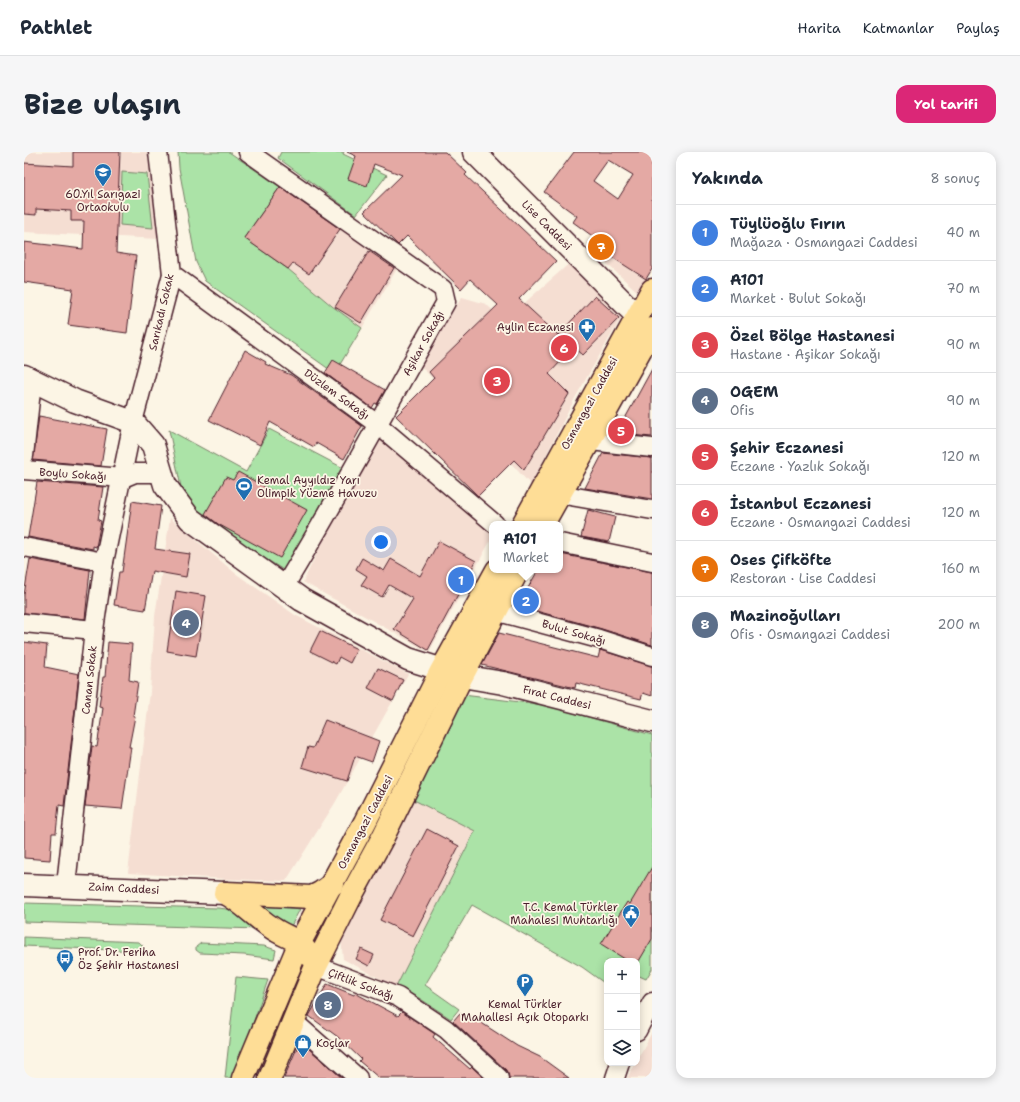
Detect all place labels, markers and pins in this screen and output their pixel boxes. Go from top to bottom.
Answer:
school or university icon: 60.Yıl Sarıgazi Ortaokulu [93,162,113,187]
place label: 60.Yıl Sarıgazi Ortaokulu [65,187,141,215]
pin: 7 [588,232,614,262]
pharmacy icon: Aylin Eczanesi [577,317,597,342]
place label: Aylin Eczanesi [497,320,574,335]
pin: 6 [551,333,577,363]
pin: 3 [484,366,510,396]
pin: 5 [608,416,634,446]
place label: Kemal Ayyıldız Yarı Olimpik Yüzme Havuzu [257,473,377,501]
sports icon: Kemal Ayyıldız Yarı Olimpik Yüzme Havuzu [234,476,254,501]
pin: 1 [448,565,474,595]
pin: 2 [513,586,539,616]
pin: 4 [173,608,199,638]
place label: T.C. Kemal Türkler Mahalesi Muhtarlığı [510,900,618,928]
public building icon: T.C. Kemal Türkler Mahalesi Muhtarlığı [621,903,641,928]
place label: Prof. Dr. Feriha Öz Şehir Hastanesi [78,945,179,973]
bus stop icon: Prof. Dr. Feriha Öz Şehir Hastanesi [55,948,75,973]
parking icon: Kemal Türkler Mahallesi Açık Otoparkı [515,972,535,997]
pin: 8 [315,990,341,1020]
place label: Kemal Türkler Mahallesi Açık Otoparkı [461,997,589,1025]
shop icon: Koçlar [293,1033,313,1058]
place label: Koçlar [316,1036,350,1051]

